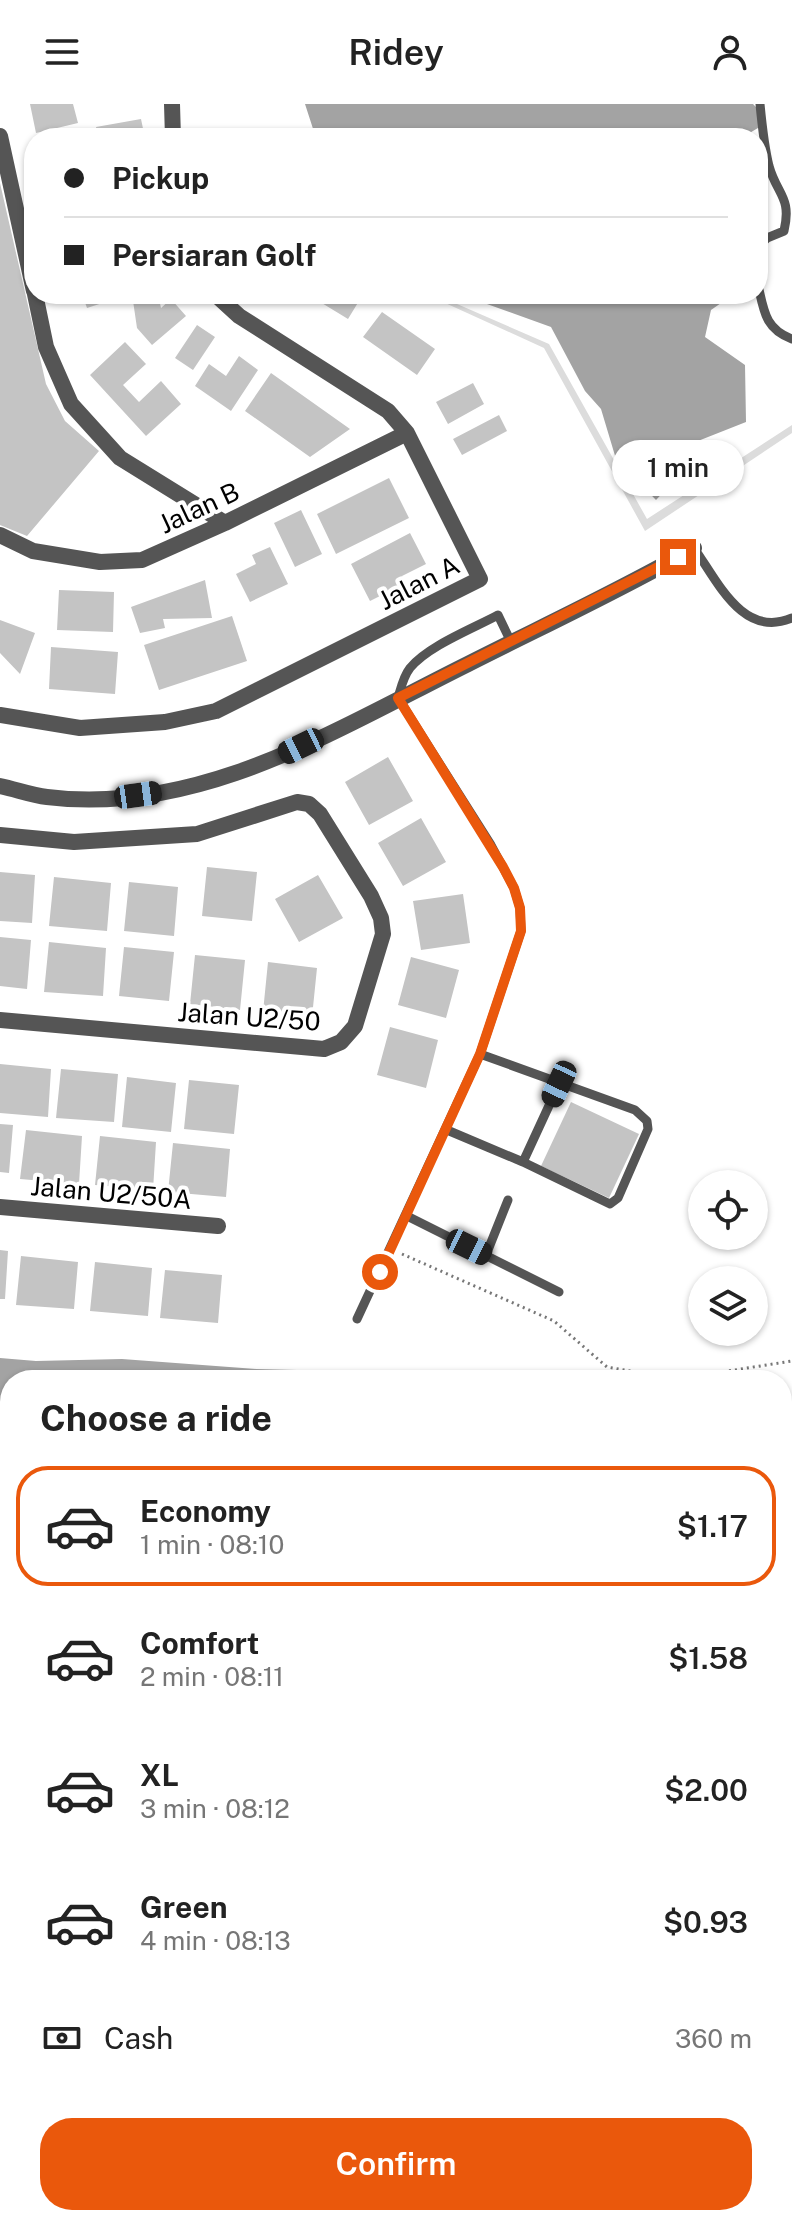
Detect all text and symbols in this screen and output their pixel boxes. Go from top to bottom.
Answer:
icon: menu [40,30,84,74]
icon: person [708,30,752,74]
text: Ridey [348,31,444,73]
text: Pickup [112,160,209,196]
text: Persiaran Golf [112,237,316,273]
callout: 1 min [612,441,744,497]
text: 1 min [647,452,709,483]
street label: Jalan B [154,475,244,540]
route end [660,539,696,575]
street label: Jalan A [373,549,464,616]
car [274,725,328,767]
car [113,780,163,810]
street label: Jalan U2/50 [176,996,322,1037]
car [538,1057,580,1111]
street label: Jalan U2/50A [29,1170,193,1215]
map controls [688,1170,768,1346]
button: locate [688,1170,768,1250]
car [442,1226,496,1268]
route start [362,1254,398,1290]
button: layers [688,1266,768,1346]
text: Choose a ride [40,1397,272,1439]
icon: car [44,1490,116,1562]
text: Economy [140,1493,271,1529]
text: $1.17 [677,1508,748,1544]
text: 1 min · 08:10 [140,1529,284,1560]
icon: car [44,1622,116,1694]
text: Comfort [140,1625,259,1661]
text: $1.58 [668,1640,748,1676]
text: 2 min · 08:11 [140,1661,284,1692]
icon: car [44,1754,116,1826]
text: XL [140,1757,179,1793]
text: $2.00 [664,1772,748,1808]
text: 3 min · 08:12 [140,1793,290,1824]
icon: car [44,1886,116,1958]
text: Green [140,1889,227,1925]
text: $0.93 [663,1904,748,1940]
text: 4 min · 08:13 [140,1925,291,1956]
icon: cash [40,2016,84,2060]
text: Cash [104,2020,173,2056]
text: 360 m [675,2023,752,2054]
button: Confirm [40,2118,752,2210]

